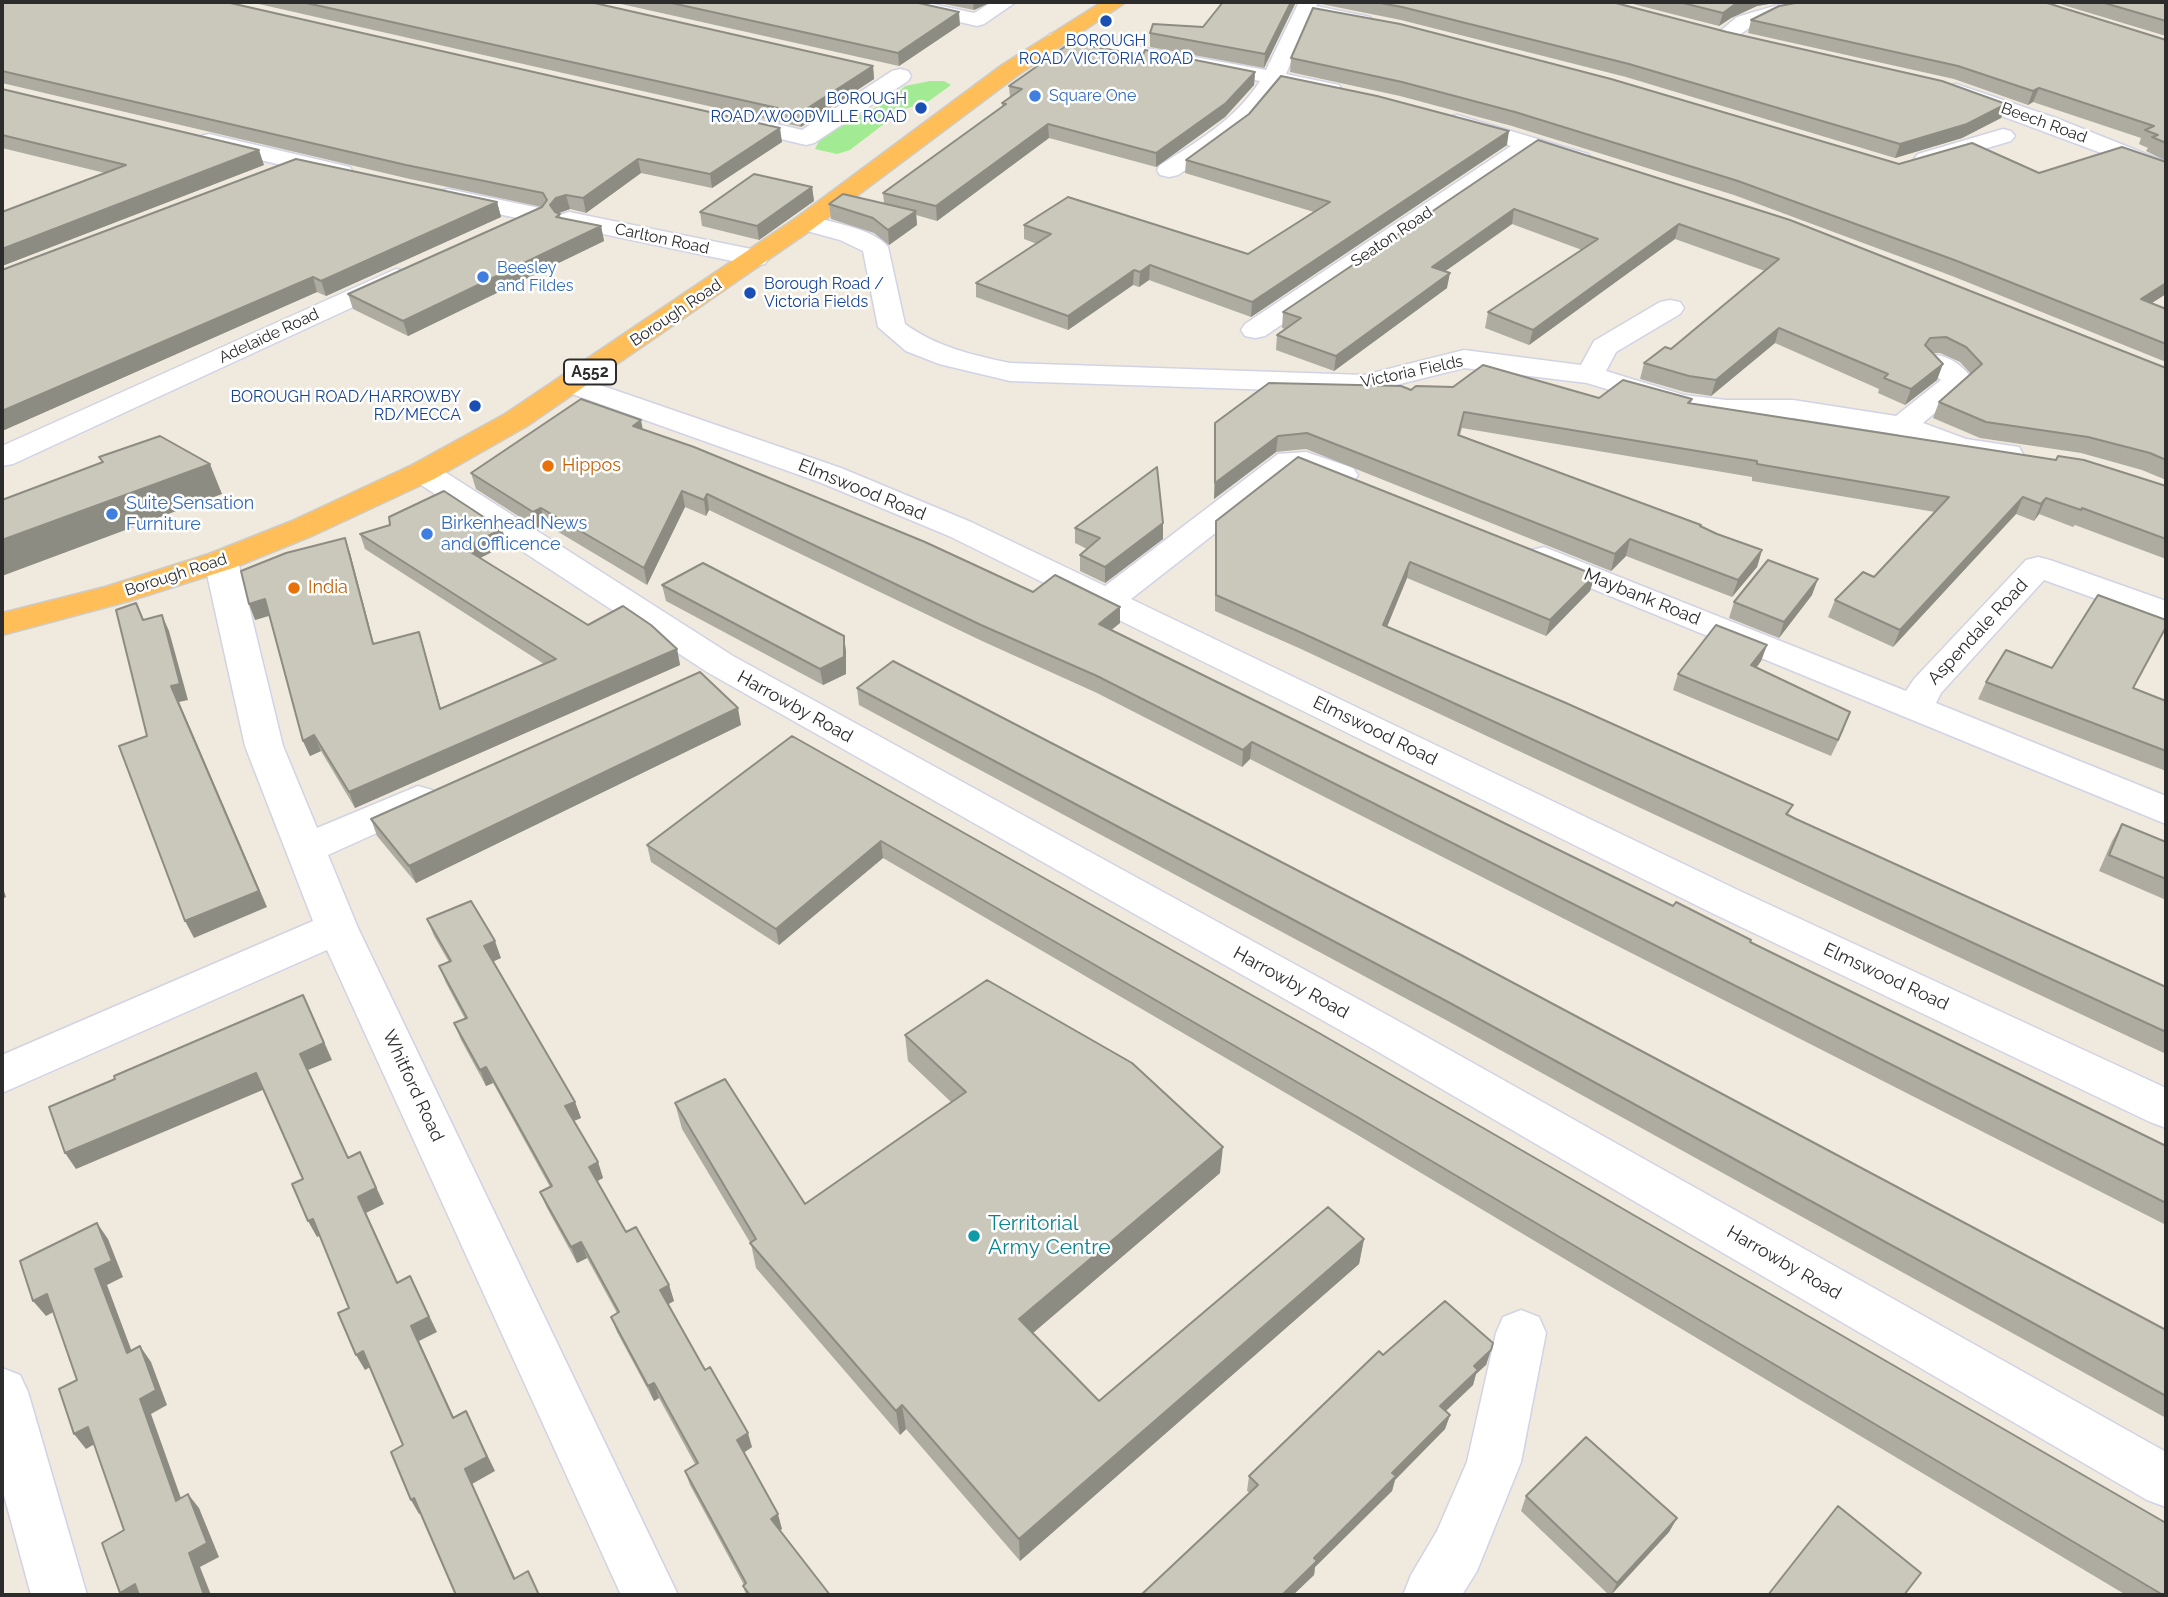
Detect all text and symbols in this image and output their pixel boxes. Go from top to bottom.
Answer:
marker: BOROUGH ROAD/VICTORIA ROAD [1098,13,1114,29]
place label: BOROUGH ROAD/VICTORIA ROAD [1019,31,1193,69]
place label: Square One [1049,86,1136,106]
marker: Square One [1027,88,1043,104]
place label: BOROUGH ROAD/WOODVILLE ROAD [710,89,907,127]
street label: Beech Road [1998,99,2090,147]
marker: BOROUGH ROAD/WOODVILLE ROAD [913,100,929,116]
street label: Seaton Road [1348,203,1436,271]
street label: Carlton Road [613,220,711,258]
place label: Beesley and Fildes [497,258,573,296]
marker: Beesley and Fildes [475,269,491,285]
place label: Borough Road / Victoria Fields [764,274,884,312]
street label: Borough Road [627,275,725,351]
marker: Borough Road / Victoria Fields [742,285,758,301]
street label: Adelaide Road [216,304,322,368]
street label: Victoria Fields [1359,352,1465,392]
road number: A552 [564,360,616,384]
place label: BOROUGH ROAD/HARROWBY RD/MECCA [230,387,461,425]
marker: BOROUGH ROAD/HARROWBY RD/MECCA [467,398,483,414]
place label: Hippos [562,455,621,477]
street label: Elmswood Road [795,455,929,525]
marker: Hippos [540,458,556,474]
place label: Suite Sensation Furniture [126,493,254,536]
marker: Suite Sensation Furniture [104,506,120,522]
place label: Birkenhead News and Offlicence [441,513,587,556]
marker: Birkenhead News and Offlicence [419,526,435,542]
street label: Borough Road [123,549,229,601]
street label: Maybank Road [1581,564,1703,630]
street label: Aspendale Road [1923,574,2033,690]
place label: India [308,577,348,599]
marker: India [286,580,302,596]
street label: Harrowby Road [733,666,857,748]
street label: Elmswood Road [1309,692,1441,770]
street label: Elmswood Road [1820,939,1952,1015]
street label: Harrowby Road [1229,942,1353,1024]
street label: Whitford Road [378,1027,448,1145]
place label: Territorial Army Centre [988,1211,1111,1261]
street label: Harrowby Road [1723,1221,1845,1305]
marker: Territorial Army Centre [966,1228,982,1244]

